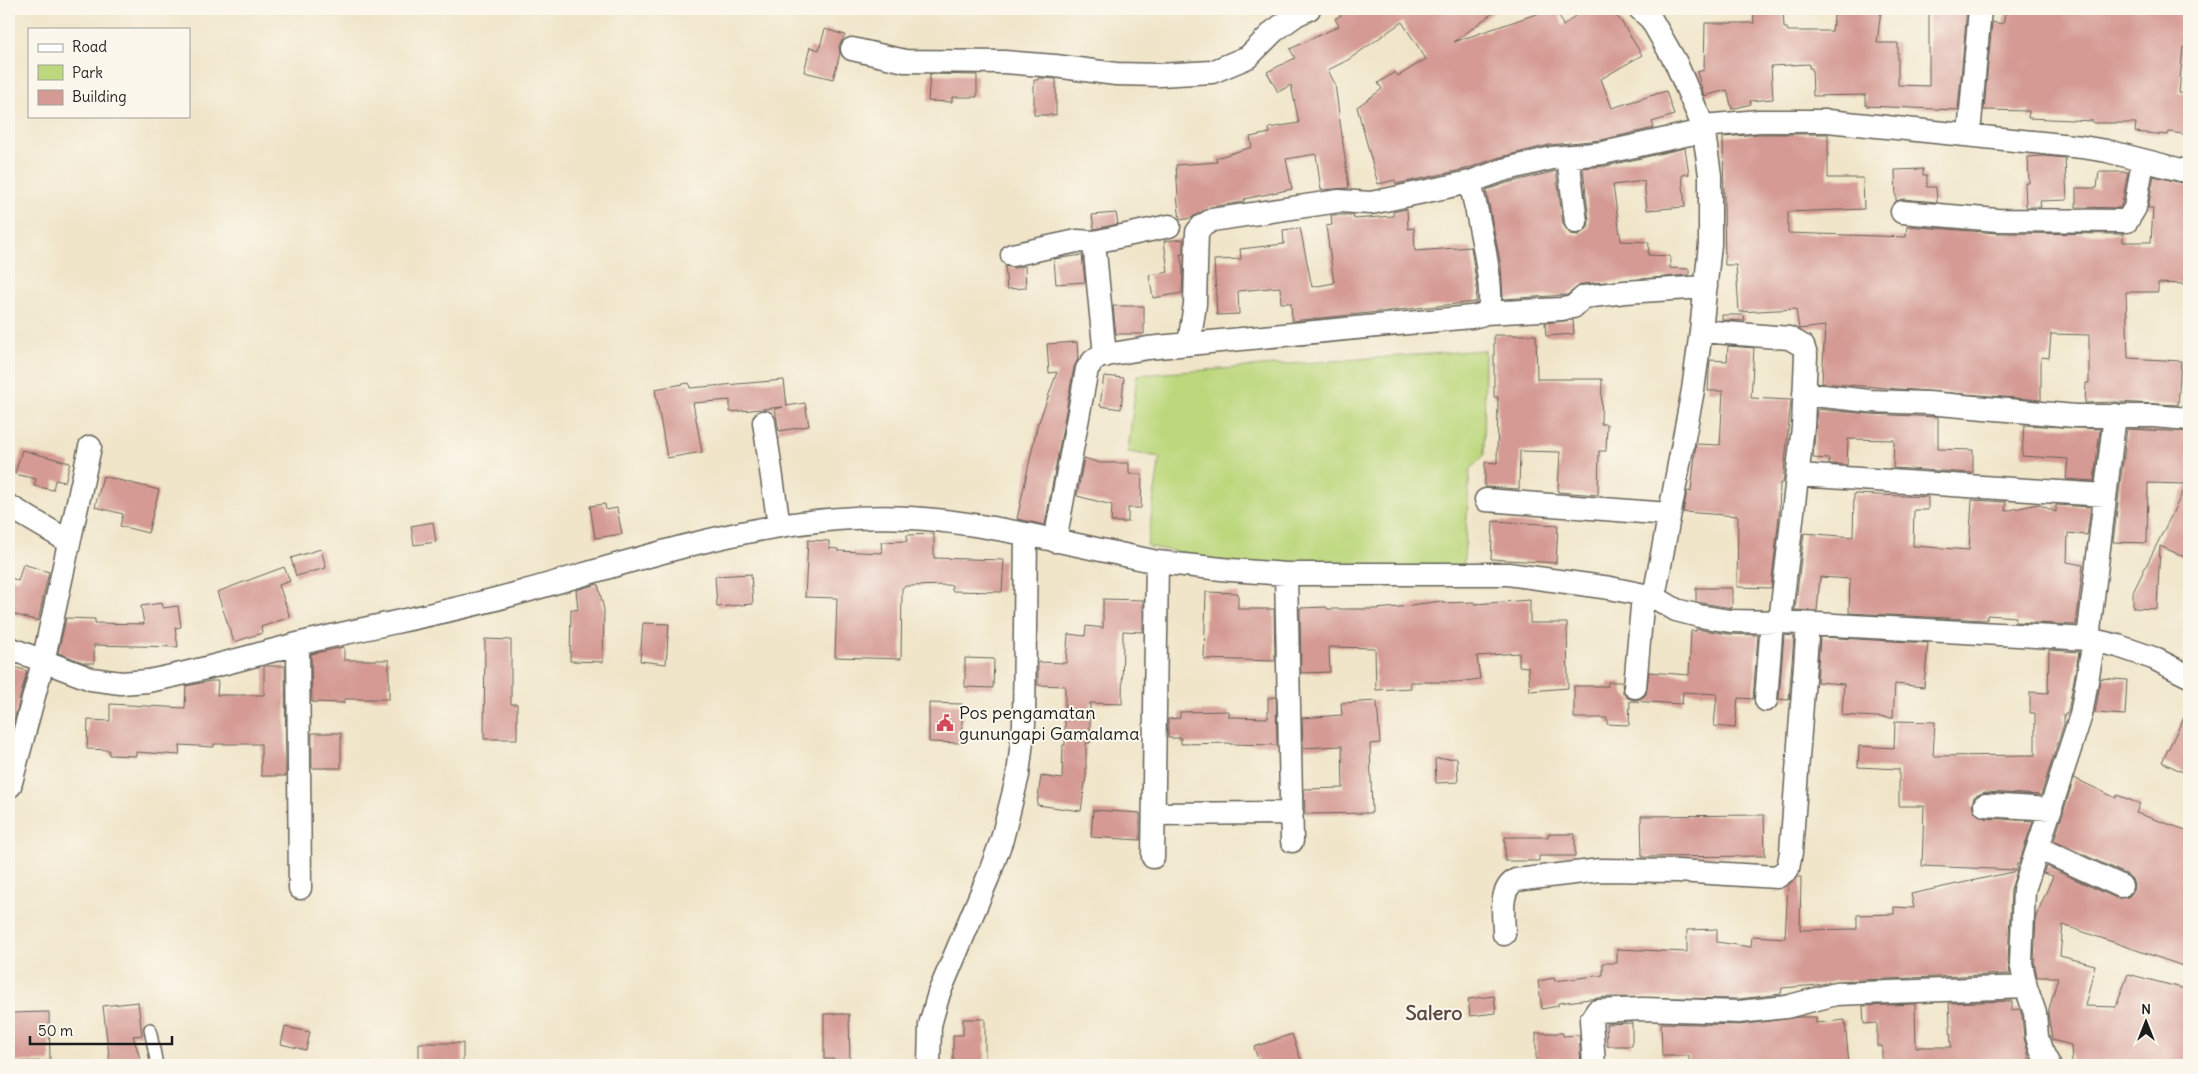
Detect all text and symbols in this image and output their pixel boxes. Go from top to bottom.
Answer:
legend [28,28,190,118]
text: Road [72,37,107,56]
text: Park [72,63,103,82]
text: Building [72,87,127,106]
place label: Pos pengamatan gunungapi Gamalama [959,701,1139,745]
public building icon: Pos pengamatan gunungapi Gamalama [935,713,955,733]
north arrow [2120,996,2170,1046]
district label: Salero [1405,1000,1463,1025]
text: N [2141,1000,2151,1018]
scale bar [30,1014,172,1046]
text: 50 m [38,1021,73,1040]

